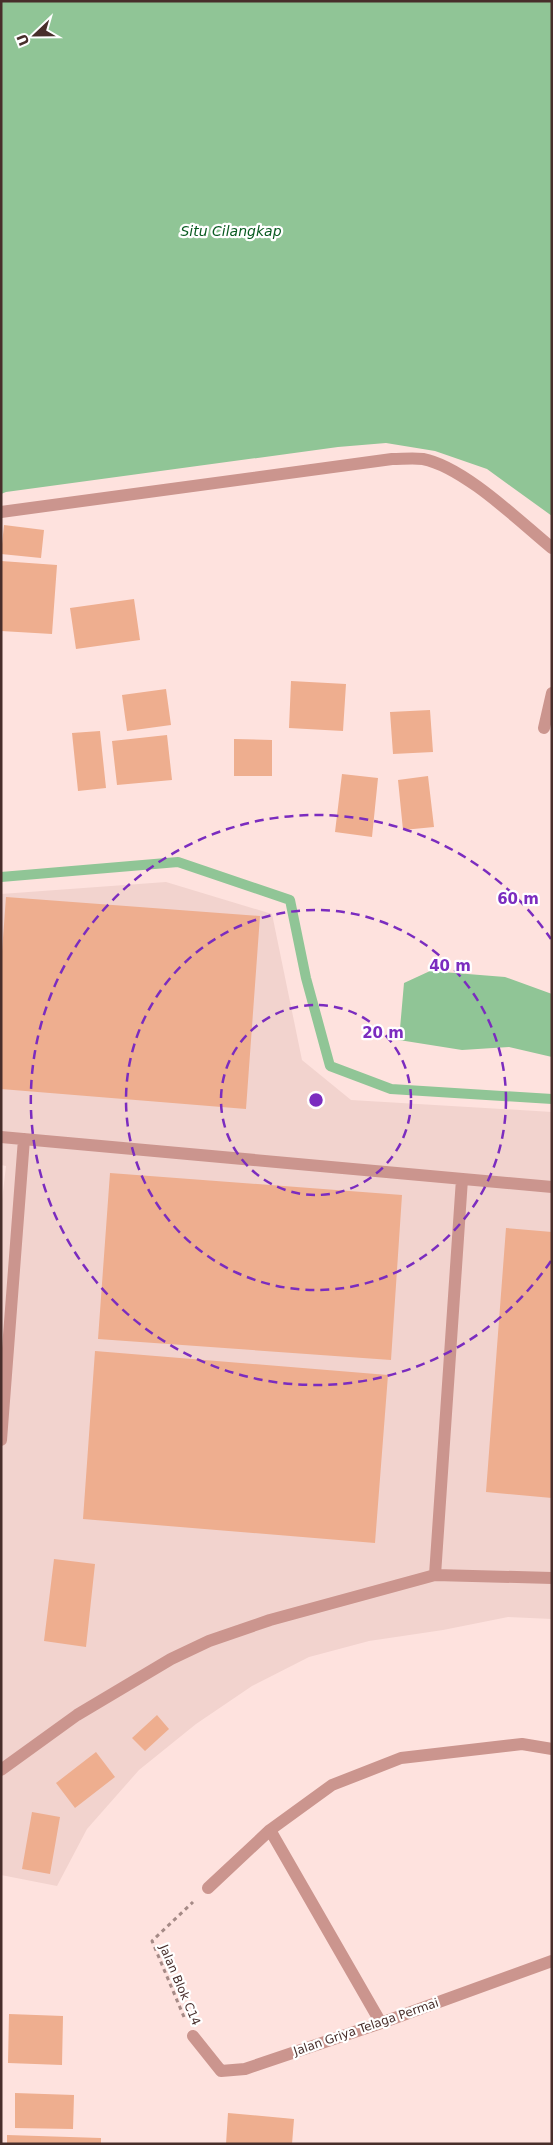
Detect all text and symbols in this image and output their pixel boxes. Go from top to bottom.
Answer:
north arrow [10,10,60,60]
text: U [13,32,32,48]
water label: Situ Cilangkap [180,223,282,239]
text: 60 m [497,890,539,908]
text: 40 m [429,957,471,975]
text: 20 m [362,1024,404,1042]
centre of rings [307,1091,325,1109]
street label: Jalan Blok C14 [156,1942,203,2027]
street label: Jalan Griya Telaga Permai [291,1996,440,2059]

